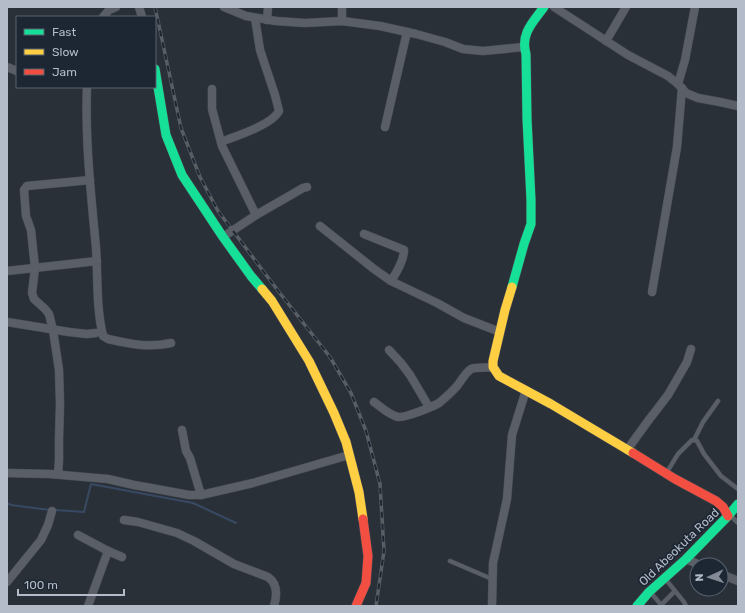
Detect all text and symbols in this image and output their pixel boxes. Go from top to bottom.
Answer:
legend [16,16,156,88]
text: Fast [52,25,76,39]
text: Slow [52,45,79,59]
text: Jam [52,65,77,79]
street label: Old Abeokuta Road [636,505,722,589]
north arrow [689,557,729,597]
scale bar [18,571,124,597]
text: N [693,573,706,582]
text: 100 m [24,578,58,592]

